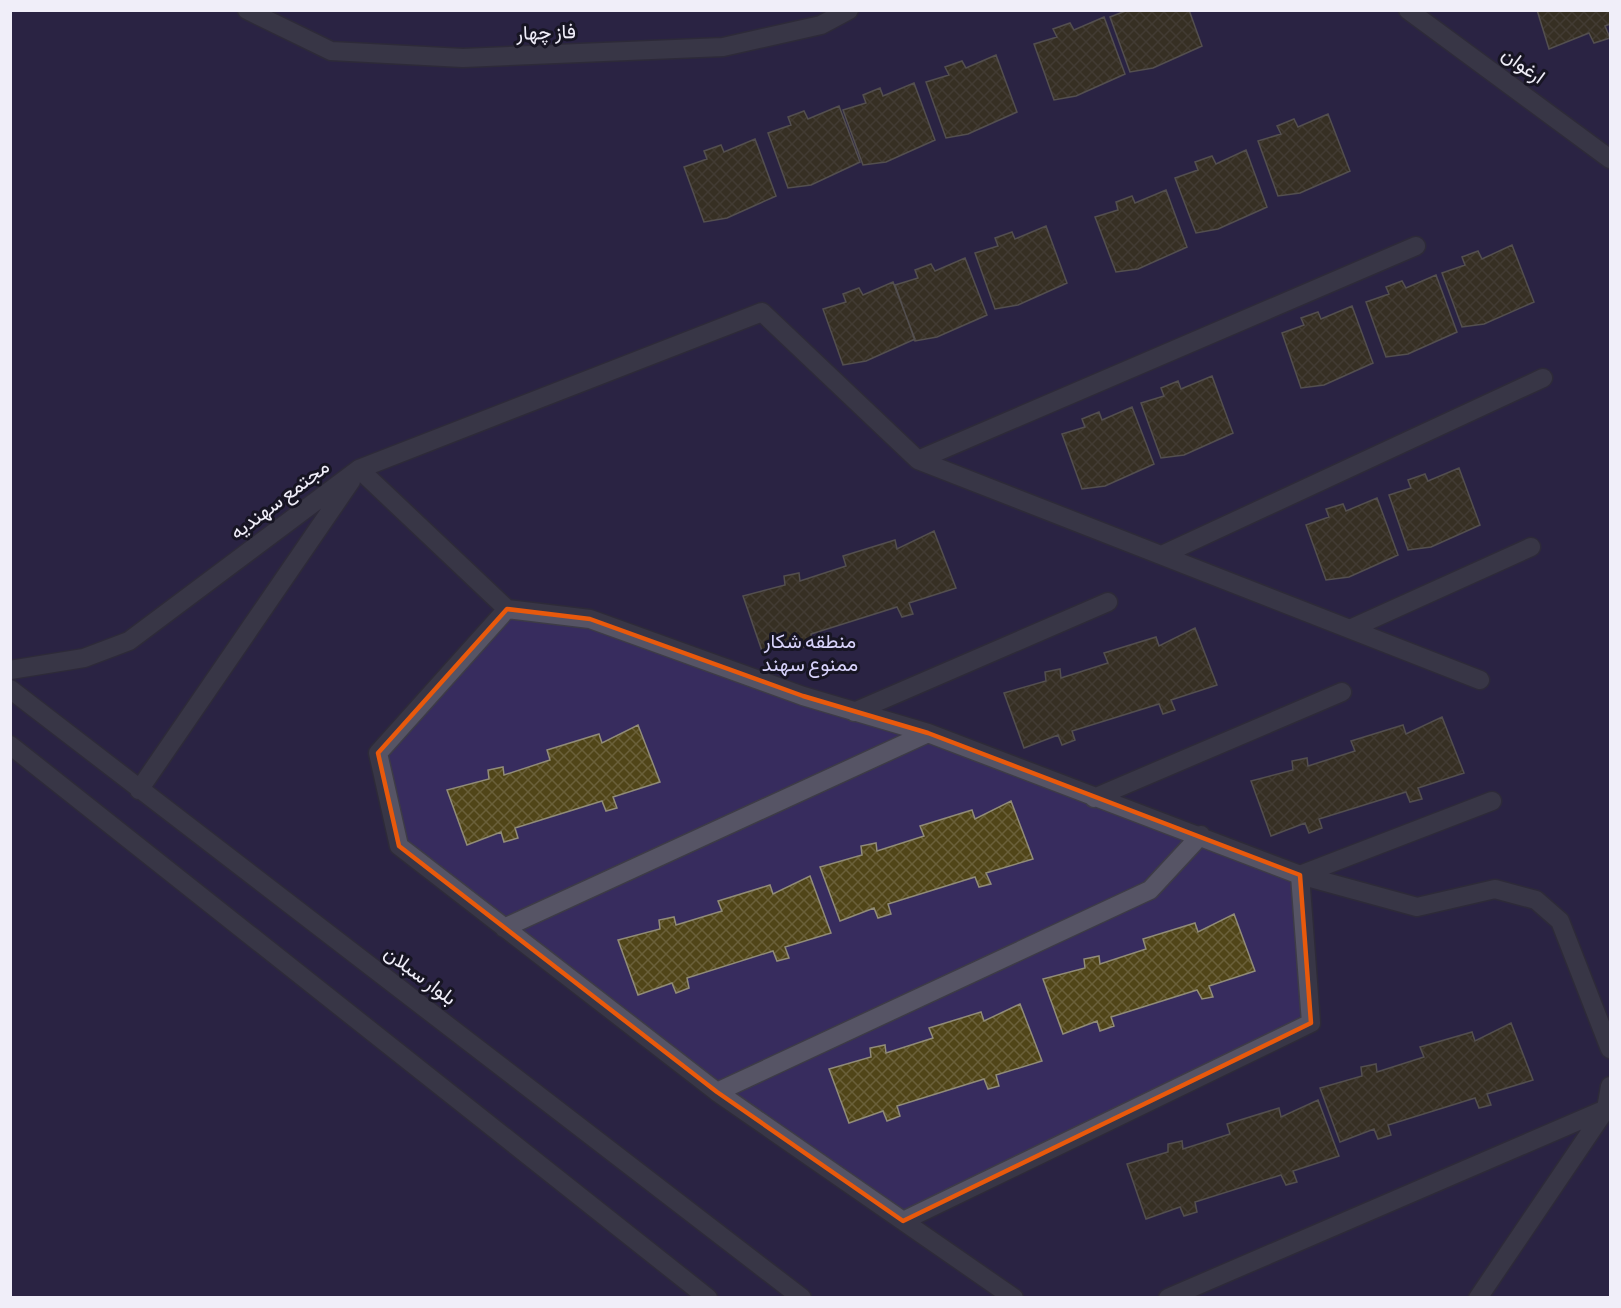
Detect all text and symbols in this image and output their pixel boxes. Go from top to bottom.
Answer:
street label: فاز چهار [515,20,576,47]
street label: ارغوان [1497,42,1549,90]
street label: مجتمع سهندیه [226,455,335,546]
park label: منطقه شکار ممنوع سهند [762,630,858,678]
street label: بلوار سبلان [379,941,461,1011]

